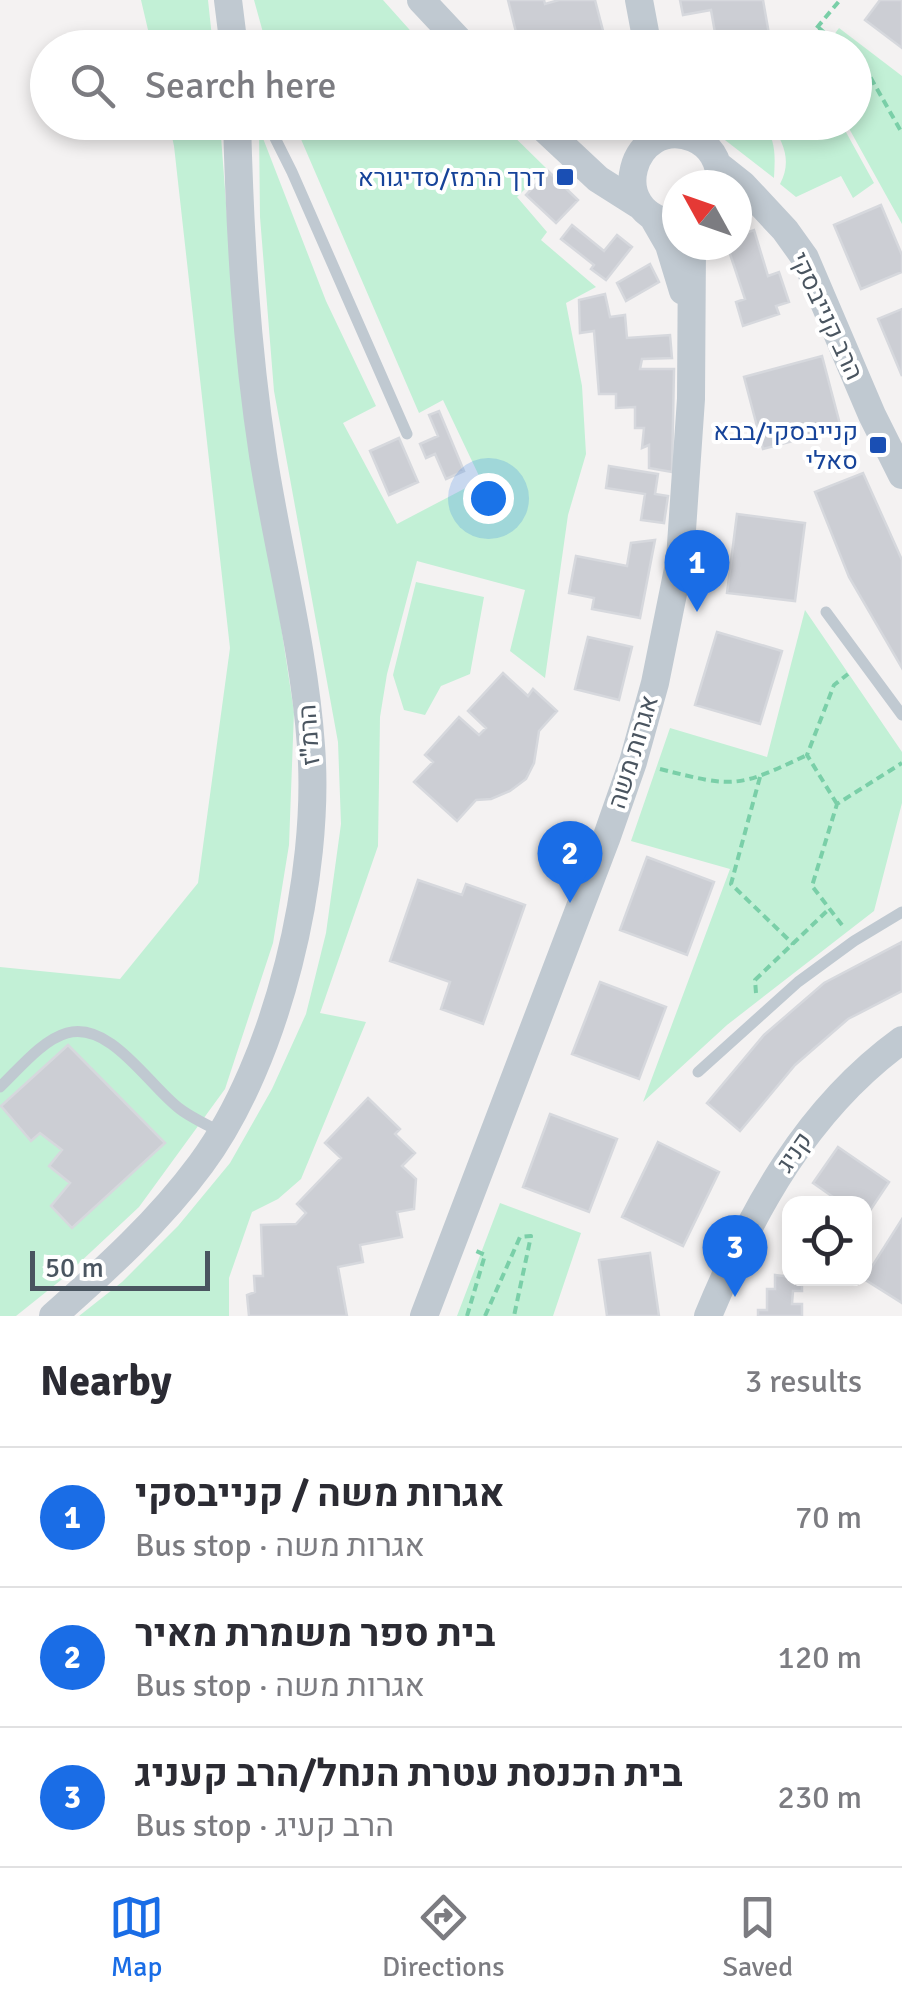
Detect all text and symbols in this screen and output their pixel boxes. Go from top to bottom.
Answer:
search box [30,30,872,140]
icon: search [65,58,120,113]
text: Search here [145,62,337,109]
place label: דרך הרמז/סדיגורא [358,162,545,193]
marker: דרך הרמז/סדיגורא [554,166,576,188]
north arrow [662,170,752,260]
street label: הרב קנייבסקי [784,247,870,385]
place label: קנייבסקי/בבא סאלי [713,416,858,476]
marker: קנייבסקי/בבא סאלי [867,434,889,456]
your location [463,473,514,524]
pin: 1 [664,530,730,612]
street label: אגרות משה [601,692,665,812]
street label: הרמ"ז [291,703,327,767]
pin: 2 [538,820,602,903]
street label: קניג [769,1126,819,1178]
map controls [782,1196,872,1286]
button: locate [782,1196,872,1286]
pin: 3 [702,1214,768,1297]
scale bar [30,1246,210,1290]
text: 50 m [45,1251,104,1285]
text: Nearby [40,1356,172,1407]
text: 3 results [745,1362,862,1401]
text: אגרות משה / קנייבסקי [135,1470,505,1517]
text: 1 [64,1498,81,1537]
text: 70 m [795,1498,862,1537]
text: Bus stop · אגרות משה [135,1526,425,1565]
text: בית ספר משמרת מאיר [135,1610,495,1657]
text: 2 [64,1638,81,1677]
text: 120 m [778,1638,862,1677]
text: Bus stop · אגרות משה [135,1666,425,1705]
text: בית הכנסת עטרת הנחל/הרב קעניג [135,1750,683,1797]
text: 3 [64,1778,81,1817]
text: 230 m [778,1778,862,1817]
text: Bus stop · הרב קעיג [135,1806,394,1845]
tab: Map [109,1890,164,1984]
tab: Directions [382,1890,504,1984]
tab: Saved [722,1890,793,1984]

